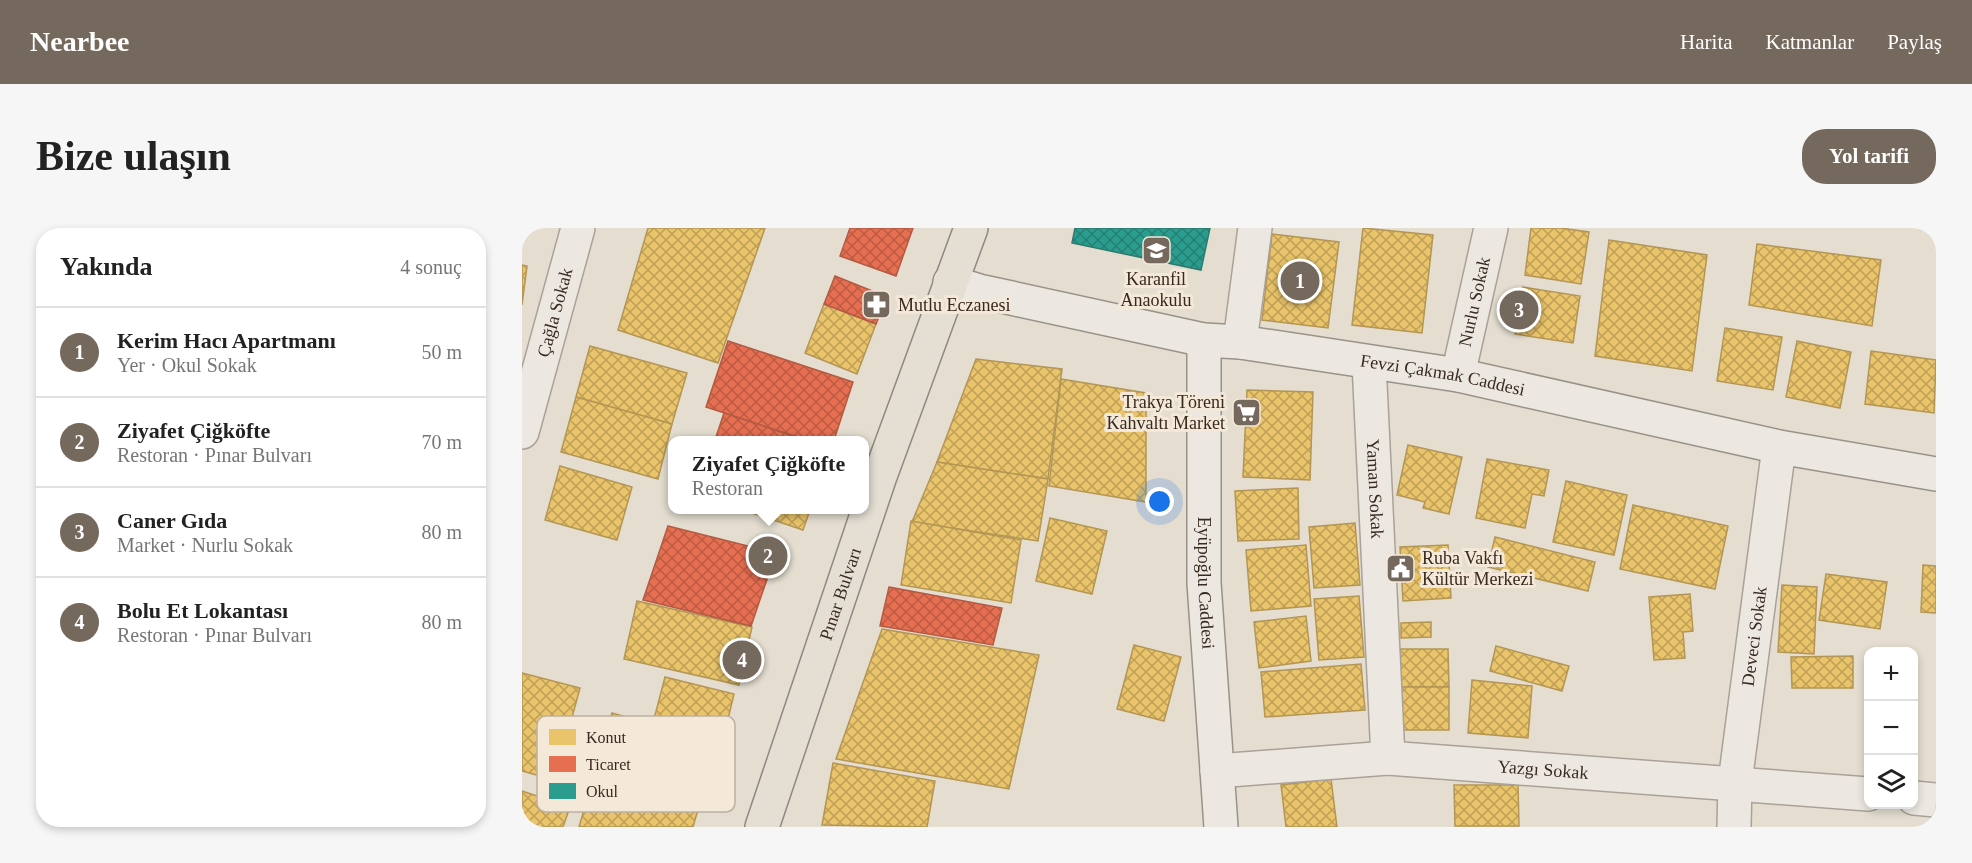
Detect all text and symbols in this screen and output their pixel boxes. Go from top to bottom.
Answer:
text: Nearbee [30,26,130,57]
text: Harita [1680,30,1733,54]
text: Katmanlar [1766,30,1854,54]
text: Paylaş [1887,30,1942,54]
button: Yol tarifi [1802,129,1936,184]
text: Bize ulaşın [36,133,231,179]
school or university icon: Karanfil Anaokulu [1140,234,1172,266]
text: Yakında [60,252,153,281]
street label: Nurlu Sokak [1455,255,1494,349]
text: 4 sonuç [400,256,462,278]
pin: 1 [1280,259,1320,304]
street label: Çağla Sokak [533,266,577,359]
place label: Karanfil Anaokulu [1121,269,1192,310]
pin: 3 [1500,288,1538,332]
pharmacy icon: Mutlu Eczanesi [861,289,893,321]
place label: Mutlu Eczanesi [898,295,1010,315]
text: Kerim Hacı Apartmanı [117,328,336,353]
text: 1 [75,341,85,363]
text: 50 m [421,341,462,363]
street label: Fevzi Çakmak Caddesi [1359,350,1527,400]
text: Yer · Okul Sokak [117,354,257,376]
place label: Trakya Töreni Kahvaltı Market [1107,392,1225,433]
supermarket icon: Trakya Töreni Kahvaltı Market [1230,396,1262,428]
text: Ziyafet Çiğköfte [117,418,270,443]
text: 2 [75,431,85,453]
text: 70 m [421,431,462,453]
popup [668,436,869,514]
street label: Yaman Sokak [1363,439,1387,539]
text: Restoran · Pınar Bulvarı [117,444,312,466]
text: Ziyafet Çiğköfte [692,451,845,476]
text: Restoran [692,477,763,499]
your location [1145,487,1174,516]
text: Caner Gıda [117,508,227,533]
street label: Eyüpoğlu Caddesi [1194,517,1219,650]
text: 3 [75,521,85,543]
text: 80 m [421,521,462,543]
text: Market · Nurlu Sokak [117,534,293,556]
pin: 2 [748,534,788,578]
street label: Pınar Bulvarı [816,545,865,643]
place label: Ruba Vakfı Kültür Merkezi [1422,548,1533,589]
public building icon: Ruba Vakfı Kültür Merkezi [1385,552,1417,584]
street label: Deveci Sokak [1738,585,1771,687]
text: Bolu Et Lokantası [117,598,288,623]
text: 4 [75,611,85,633]
text: 80 m [421,611,462,633]
text: Restoran · Pınar Bulvarı [117,624,312,646]
pin: 4 [722,638,762,682]
map controls [1864,647,1918,809]
button: + [1864,647,1918,701]
button: − [1864,701,1918,755]
legend [537,716,735,812]
text: Konut [586,729,627,746]
button: layers [1864,755,1918,809]
text: Ticaret [586,756,631,773]
street label: Yazgı Sokak [1497,756,1589,783]
text: Okul [586,783,619,800]

